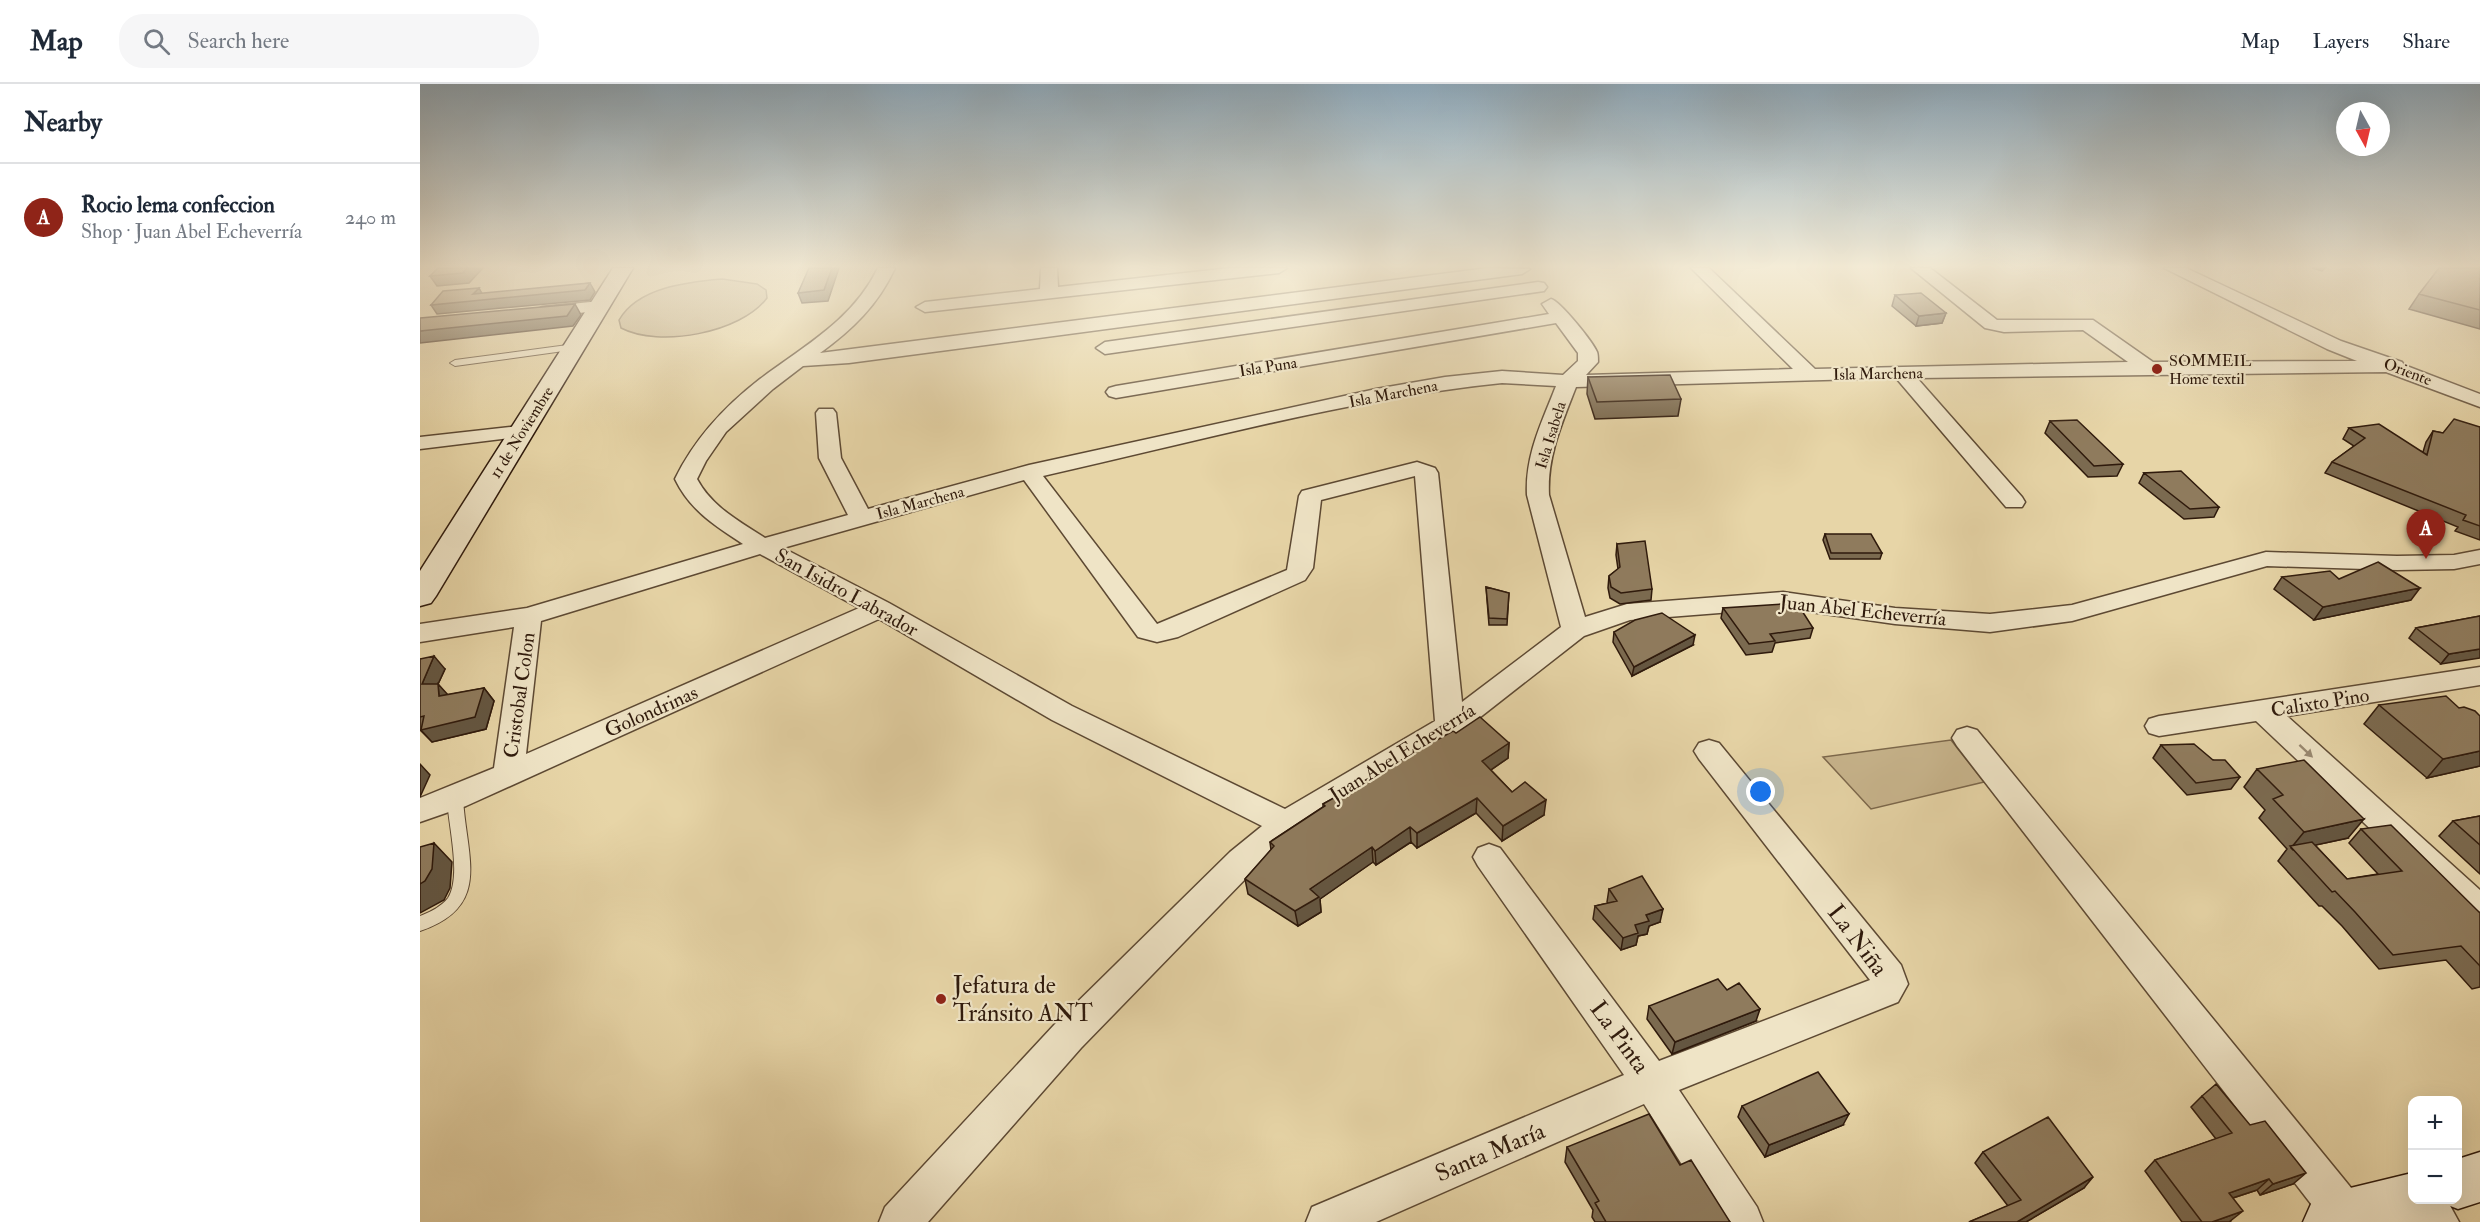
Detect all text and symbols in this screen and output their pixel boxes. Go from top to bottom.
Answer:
search box [119,14,539,68]
text: Map [30,24,83,59]
icon: search [140,25,173,58]
text: Search here [188,27,289,55]
text: Map [2240,28,2280,55]
text: Layers [2313,28,2369,55]
text: Share [2402,28,2450,55]
north arrow [2336,102,2390,156]
text: Nearby [24,107,102,139]
text: Rocio lema confeccion [81,191,275,219]
text: A [37,205,50,230]
text: 240 m [345,205,396,230]
text: Shop · Juan Abel Echeverría [81,219,302,244]
place label: SOMMEIL Home textil [2169,351,2252,389]
street label: Isla Puna [1238,352,1299,381]
street label: Oriente [2381,354,2435,390]
marker: SOMMEIL Home textil [2150,362,2164,376]
street label: Isla Marchena [1833,363,1924,385]
street label: Isla Marchena [1347,375,1440,412]
street label: 11 de Noviembre [486,383,558,482]
street label: Isla Isabela [1531,399,1571,472]
street label: Isla Marchena [874,482,967,524]
pin: A [2406,510,2446,559]
street label: San Isidro Labrador [771,543,923,642]
street label: Juan Abel Echeverría [1777,589,1948,632]
street label: Cristobal Colon [498,631,541,760]
street label: Golondrinas [601,680,702,743]
street label: Calixto Pino [2269,682,2371,723]
street label: Juan Abel Echeverría [1324,697,1481,808]
one-way arrow [2298,744,2313,758]
your location [1746,777,1775,806]
street label: La Niña [1820,898,1895,983]
place label: Jefatura de Tránsito ANT [952,970,1093,1029]
marker: Jefatura de Tránsito ANT [934,992,948,1006]
street label: La Pinta [1583,995,1657,1081]
map controls [2408,1096,2462,1204]
button: + [2408,1096,2462,1150]
street label: Santa María [1431,1115,1551,1189]
button: − [2408,1150,2462,1204]

